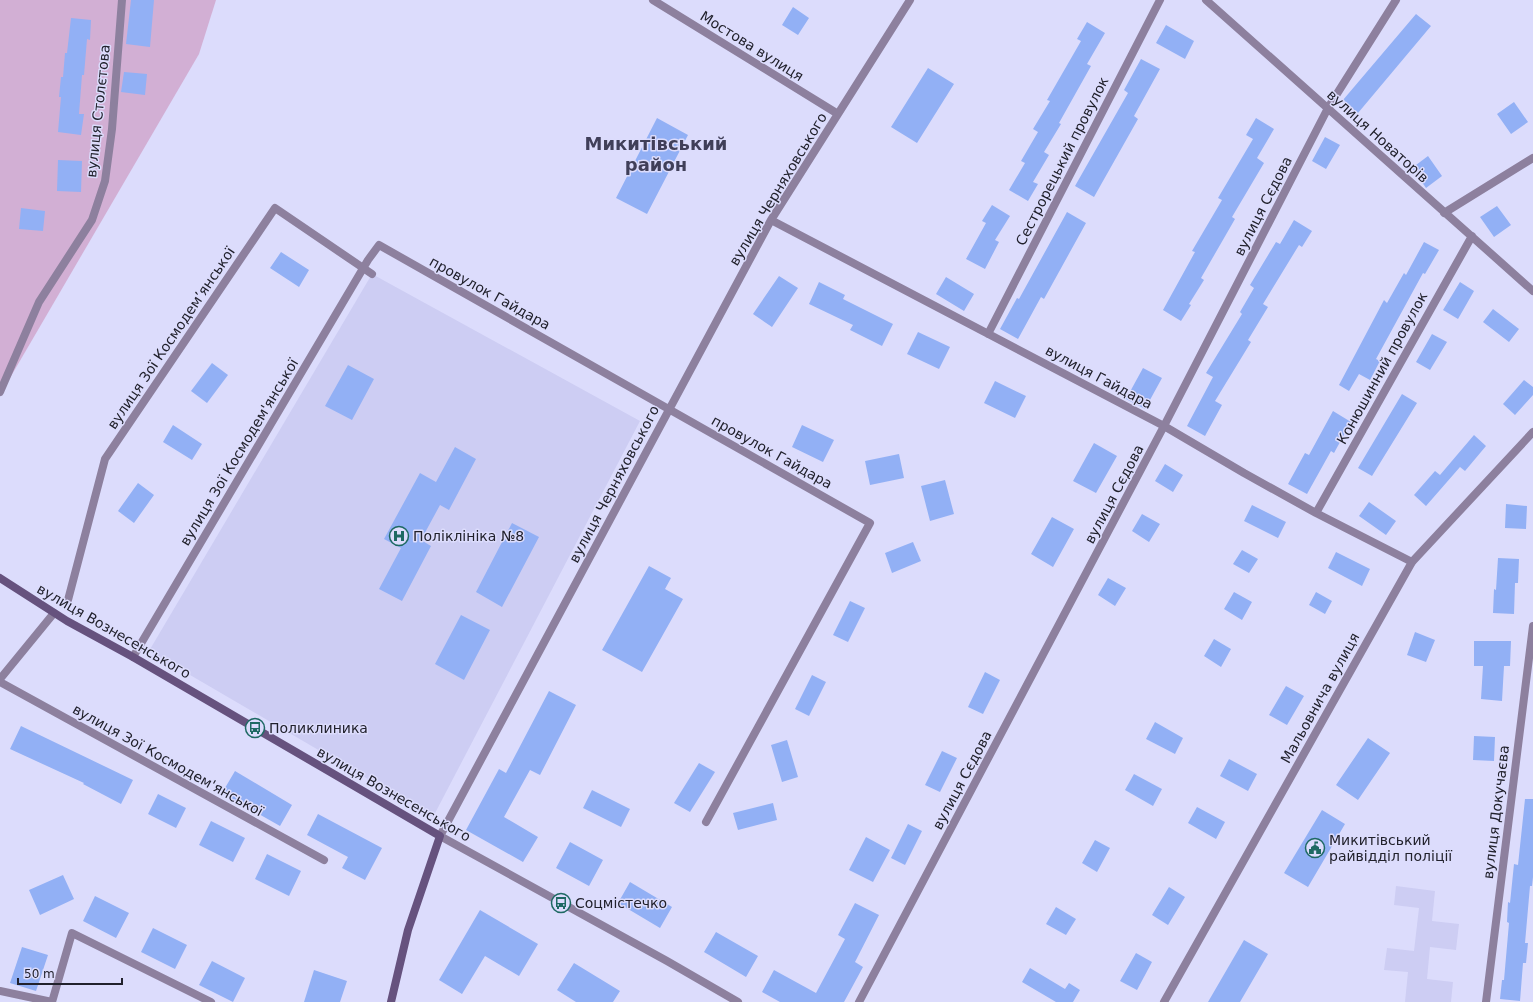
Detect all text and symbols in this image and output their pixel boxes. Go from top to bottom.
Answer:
street label: Мостова вулиця [697,8,807,84]
street label: вулиця Столєтова [83,44,113,178]
street label: Сестрорецький провулок [1012,74,1112,248]
street label: вулиця Новаторів [1324,86,1432,186]
street label: вулиця Черняховського [726,110,830,268]
district label: Микитівський район [585,133,727,175]
street label: вулиця Сєдова [1231,154,1295,258]
street label: вулиця Зої Космодем’янської [104,244,238,432]
street label: провулок Гайдара [427,253,553,333]
street label: Конюшинний провулок [1333,289,1431,447]
street label: вулиця Гайдара [1043,342,1155,412]
street label: вулиця Зої Космодем'янської [177,356,301,548]
street label: вулиця Черняховського [566,403,662,565]
street label: провулок Гайдара [709,412,835,492]
street label: вулиця Сєдова [1081,442,1147,546]
hospital icon: Поліклініка №8 [388,525,410,547]
place label: Поліклініка №8 [413,528,524,544]
street label: вулиця Вознесенського [34,580,194,682]
street label: Мальовнича вулиця [1277,630,1363,766]
street label: вулиця Зої Космодем'янської [70,701,266,819]
bus stop icon: Поликлиника [244,717,266,739]
place label: Поликлиника [269,720,368,736]
street label: вулиця Сєдова [929,728,995,832]
street label: вулиця Вознесенського [314,743,474,845]
street label: вулиця Докучаєва [1480,744,1512,880]
place label: Микитівський райвідділ поліції [1329,832,1452,864]
public building icon: Микитівський райвідділ поліції [1304,837,1326,859]
bus stop icon: Соцмістечко [550,892,572,914]
place label: Соцмістечко [575,895,667,911]
scale bar [18,960,122,986]
text: 50 m [24,967,55,981]

